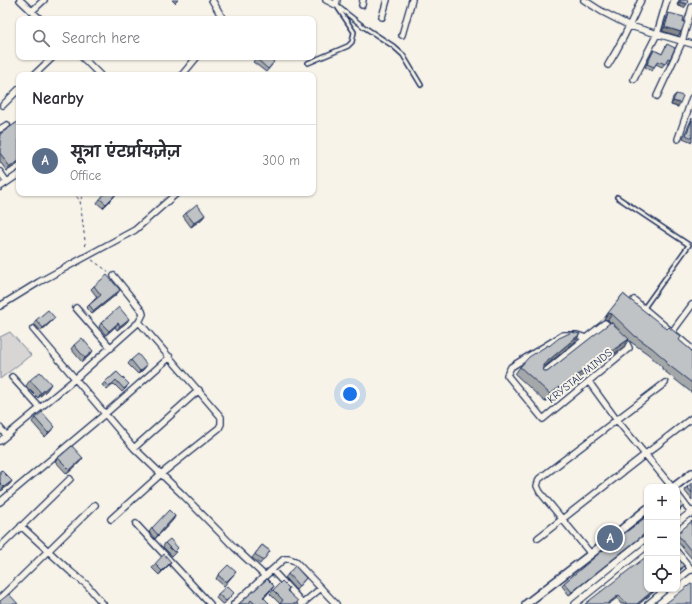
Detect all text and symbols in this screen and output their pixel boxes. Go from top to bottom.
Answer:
search box [16,16,316,60]
icon: search [30,27,52,49]
text: Search here [62,29,140,47]
text: Nearby [32,89,83,108]
text: सूत्रा एंटर्प्रायज़ेज़ [70,143,181,161]
text: A [41,153,49,168]
text: 300 m [262,153,300,168]
text: Office [70,168,101,183]
street label: KRYSTAL MINDS [545,346,615,406]
your location [340,384,360,404]
map controls [644,484,680,592]
button: + [644,484,680,520]
button: − [644,520,680,556]
pin: A [597,523,623,553]
button: locate [644,556,680,592]

